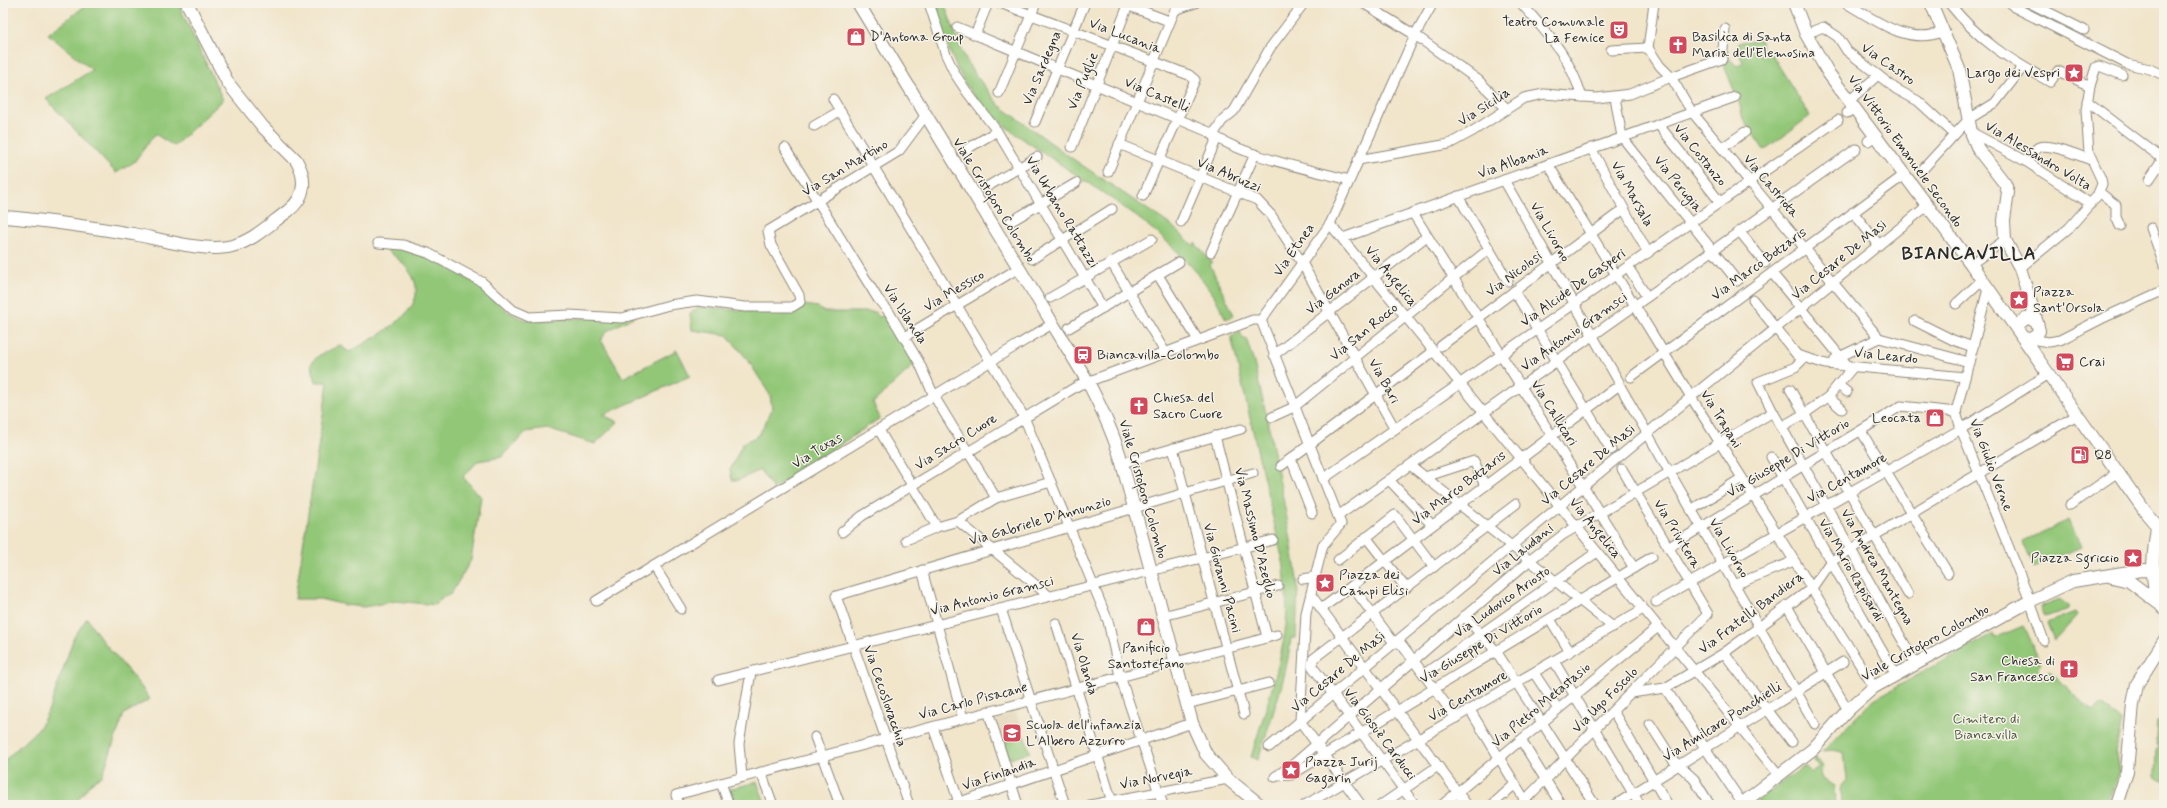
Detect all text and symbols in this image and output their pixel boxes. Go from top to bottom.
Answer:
place label: Teatro Comunale La Fenice [1502,13,1605,47]
street label: Via Lucania [1087,14,1164,58]
theatre icon: Teatro Comunale La Fenice [1608,19,1630,41]
shop icon: D'Antona Group [845,26,867,48]
place label: D'Antona Group [870,28,964,46]
street label: Via Sardegna [1018,28,1066,108]
place label: Basilica di Santa Maria dell'Elemosina [1692,28,1815,62]
church icon: Basilica di Santa Maria dell'Elemosina [1667,34,1689,56]
street label: Via Castro [1857,39,1919,89]
street label: Via Puglie [1063,49,1105,113]
place icon: Largo dei Vespri [2063,62,2085,84]
place label: Largo dei Vespri [1966,64,2060,83]
street label: Via Vittorio Emanuele Secondo [1843,71,1967,231]
street label: Via Castelli [1122,73,1192,117]
street label: Via Sicilia [1454,83,1514,131]
street label: Via Alessandro Volta [1982,117,2095,195]
street label: Via Costanzo [1669,120,1731,190]
street label: Viale Cristoforo Colombo [947,134,1040,267]
street label: Via San Martino [799,135,891,201]
street label: Via Albania [1475,141,1551,183]
street label: Via Castriota [1739,150,1803,222]
street label: Via Perugia [1649,152,1707,217]
street label: Via Urbano Rattazzi [1021,153,1103,271]
street label: Via Abruzzi [1194,153,1264,197]
street label: Via Marsala [1607,158,1657,230]
street label: Via Livorno [1526,199,1575,266]
street label: Via Cesare De Masi [1788,216,1890,304]
street label: Via Etnea [1269,220,1319,280]
street label: Via Marco Botzaris [1708,223,1810,305]
street label: Via Angelica [1359,242,1421,311]
district label: BIANCAVILLA [1902,242,2036,266]
street label: Via Alcide De Gasperi [1517,245,1629,331]
street label: Via Nicolosi [1482,247,1546,301]
street label: Via Genova [1302,265,1364,319]
street label: Via Messico [920,266,988,316]
street label: Via Islanda [879,281,931,348]
place label: Piazza Sant'Orsola [2033,283,2104,317]
street label: Via Antonio Gramsci [1517,288,1631,376]
place icon: Piazza Sant'Orsola [2008,289,2030,311]
street label: Via San Rocco [1326,299,1402,365]
station icon: Biancavilla-Colombo [1072,344,1094,366]
street label: Via Leardo [1853,344,1919,368]
place label: Biancavilla-Colombo [1097,346,1219,364]
supermarket icon: Crai [2054,351,2076,373]
place label: Crai [2079,353,2105,371]
street label: Via Bari [1364,355,1404,407]
street label: Via Callicari [1527,377,1581,449]
street label: Via Trapani [1696,386,1746,452]
place label: Chiesa del Sacro Cuore [1153,389,1223,423]
church icon: Chiesa del Sacro Cuore [1128,395,1150,417]
shop icon: Leocata [1924,407,1946,429]
street label: Via Sacro Cuore [911,409,1001,475]
place label: Leocata [1872,409,1921,427]
street label: Via Giuseppe Di Vittorio [1723,414,1853,502]
street label: Via Giulio Verne [1965,416,2017,514]
street label: Viale Cristoforo Colombo [1113,418,1171,561]
street label: Via Cesare De Masi [1537,420,1639,510]
street label: Via Texas [788,429,846,473]
fuel station icon: Q8 [2069,444,2091,466]
place label: Q8 [2094,446,2112,464]
street label: Via Marco Botzaris [1408,447,1510,529]
street label: Via Centamore [1804,448,1891,507]
street label: Via Massimo D'Azeglio [1228,466,1280,601]
street label: Via Gabriele D'Annunzio [967,492,1113,550]
street label: Via Angelica [1563,494,1625,563]
street label: Via Privitera [1649,496,1705,572]
street label: Via Andrea Mantegna [1836,506,1918,629]
street label: Via Livorno [1705,515,1754,582]
street label: Via Mario Rapisardi [1814,515,1888,625]
street label: Via Laudani [1489,520,1557,580]
street label: Via Giovanni Pacini [1199,521,1245,635]
place icon: Piazza Sgriccio [2122,547,2144,569]
place label: Piazza Sgriccio [2031,549,2119,569]
street label: Via Ludovico Ariosto [1450,562,1554,642]
place label: Piazza dei Campi Elisi [1339,566,1408,600]
street label: Via Fratelli Bandiera [1695,568,1807,658]
street label: Via Antonio Gramsci [928,572,1056,620]
place icon: Piazza dei Campi Elisi [1314,572,1336,594]
street label: Via Giuseppe Di Vittorio [1416,600,1546,688]
street label: Viale Cristoforo Colombo [1858,600,1993,687]
shop icon: Panificio Santostefano [1135,616,1157,638]
street label: Via Cesare De Masi [1287,627,1389,717]
street label: Via Olanda [1066,631,1102,697]
place label: Panificio Santostefano [1108,639,1184,673]
street label: Via Cecoslovacchia [859,643,911,749]
place label: Chiesa di San Francesco [1970,652,2055,686]
street label: Via Pietro Metastasio [1488,658,1594,752]
church icon: Chiesa di San Francesco [2058,658,2080,680]
street label: Via Ugo Foscolo [1568,663,1642,737]
street label: Via Centamore [1425,666,1511,726]
street label: Via Carlo Pisacane [917,678,1029,724]
street label: Via Amilcare Ponchielli [1659,678,1785,766]
street label: Via Giosuè Carducci [1339,684,1421,784]
park label: Cimitero di Biancavilla [1952,710,2020,744]
place label: Scuola dell'infanzia L'Albero Azzurro [1026,716,1142,750]
school or university icon: Scuola dell'infanzia L'Albero Azzurro [1001,722,1023,744]
street label: Via Finlandia [960,753,1039,795]
place label: Piazza Jurij Gagarin [1305,753,1378,789]
place icon: Piazza Jurij Gagarin [1280,759,1302,781]
street label: Via Norvegia [1118,762,1194,794]

